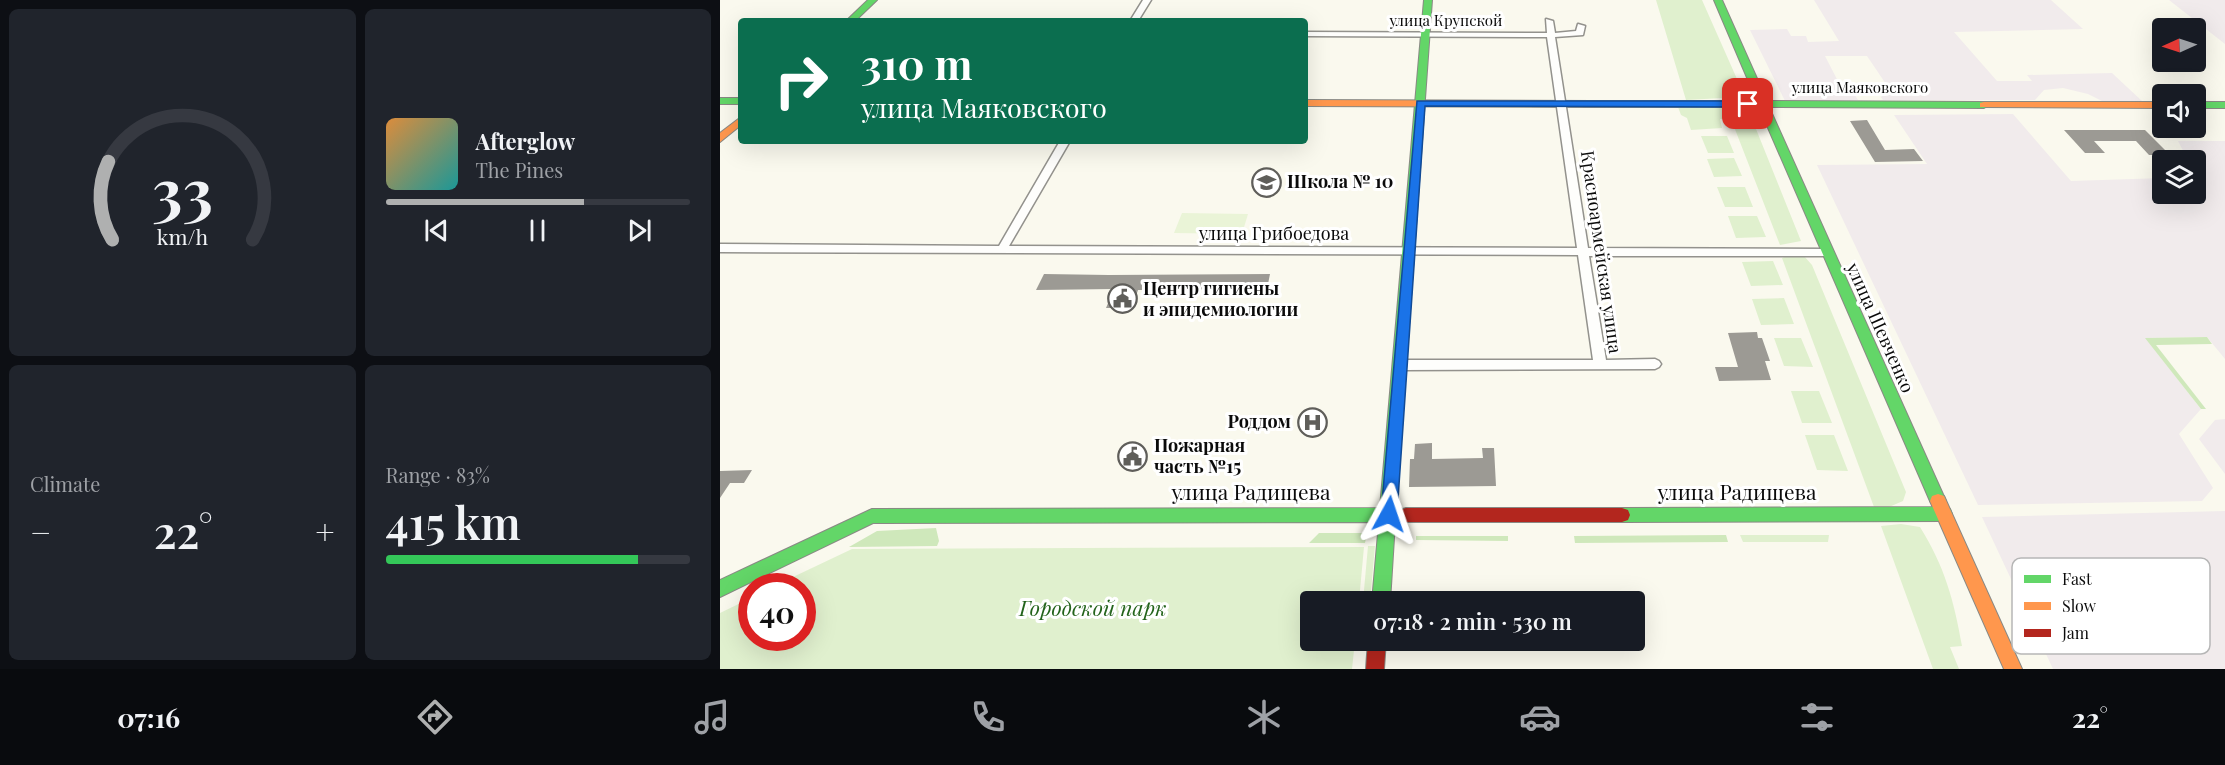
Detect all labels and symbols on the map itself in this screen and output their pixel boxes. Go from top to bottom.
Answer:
street label: улица Крупской [1389,10,1502,30]
north arrow [2152,18,2206,72]
street label: улица Маяковского [1791,77,1928,97]
pin [1722,78,1773,129]
street label: Красноармейская улица [1576,149,1628,355]
school or university icon: Школа № 10 [1250,166,1282,198]
place label: Школа № 10 [1287,169,1393,193]
street label: улица Грибоедова [1198,221,1349,245]
street label: улица Шевченко [1841,258,1920,396]
place label: Центр гигиены и эпидемиологии [1143,276,1299,321]
public building icon: Центр гигиены и эпидемиологии [1106,283,1138,315]
hospital icon: Роддом [1296,406,1328,438]
place label: Роддом [1228,409,1291,433]
place label: Пожарная часть №15 [1154,433,1245,478]
public building icon: Пожарная часть №15 [1117,440,1149,472]
street label: улица Радищева [1171,477,1331,505]
street label: улица Радищева [1657,477,1817,505]
position arrow [1357,482,1421,546]
legend [2012,558,2210,654]
text: Fast [2062,568,2092,589]
speed limit sign: 40 [738,573,816,651]
park label: Городской парк [1018,593,1167,621]
text: Slow [2062,595,2097,616]
text: Jam [2061,622,2089,643]

